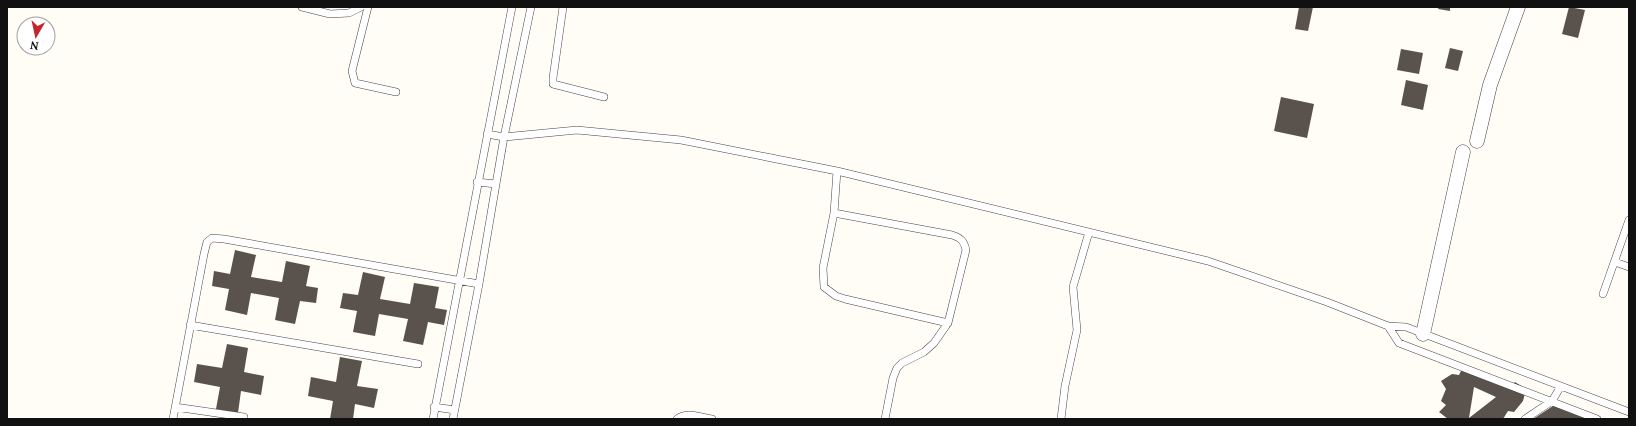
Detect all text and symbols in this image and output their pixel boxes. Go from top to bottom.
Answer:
north arrow [16,16,56,56]
text: N [29,38,40,53]

